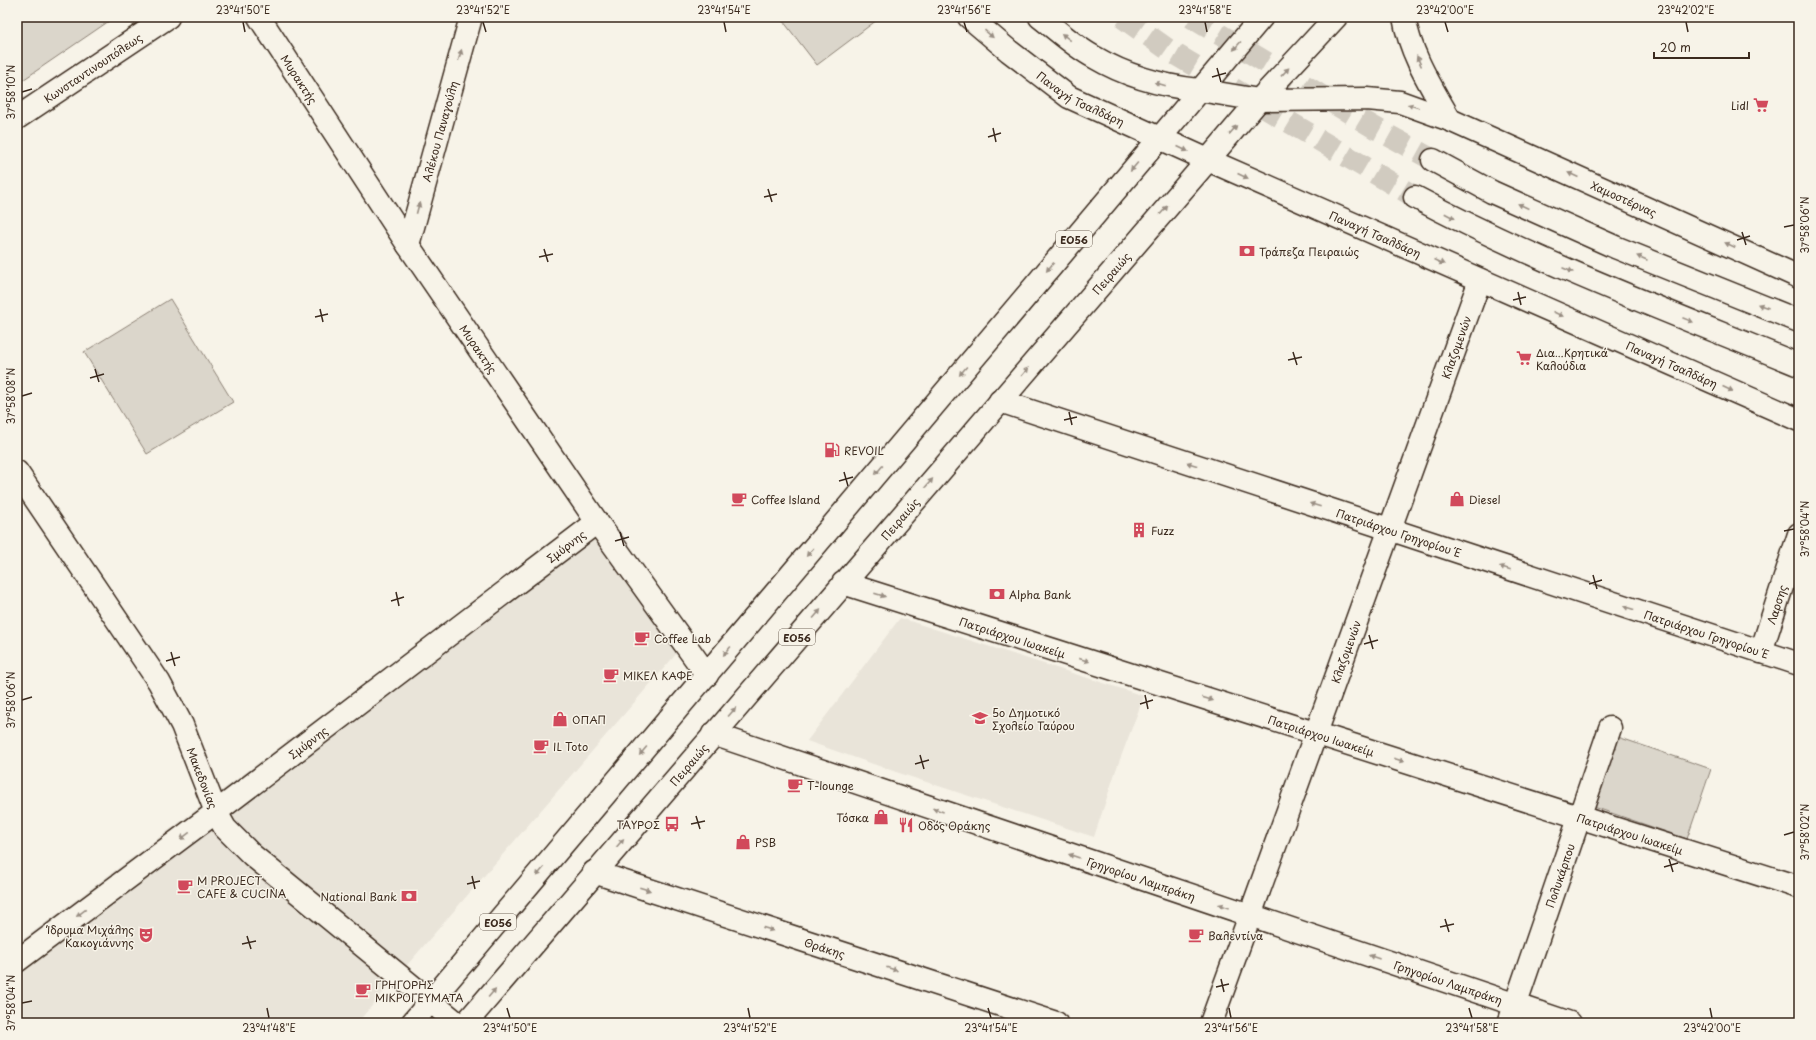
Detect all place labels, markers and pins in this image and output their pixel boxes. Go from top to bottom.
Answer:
supermarket icon: Lidl [1752,96,1770,114]
place label: Lidl [1731,97,1749,114]
bank icon: Τράπεζα Πειραιώς [1238,242,1256,260]
place label: Τράπεζα Πειραιώς [1259,243,1359,260]
place label: Δια...Κρητικά Καλούδια [1536,344,1608,374]
supermarket icon: Δια...Κρητικά Καλούδια [1515,349,1533,367]
fuel station icon: REVOIL [823,441,841,459]
place label: REVOIL [844,442,885,459]
cafe icon: Coffee Island [730,490,748,508]
shop icon: Diesel [1448,490,1466,508]
place label: Coffee Island [751,491,820,508]
place label: Diesel [1469,491,1500,508]
building icon: Fuzz [1130,521,1148,539]
place label: Fuzz [1151,522,1175,539]
bank icon: Alpha Bank [988,585,1006,603]
place label: Alpha Bank [1009,586,1071,603]
cafe icon: Coffee Lab [633,629,651,647]
place label: Coffee Lab [654,630,711,647]
cafe icon: ΜΙΚΕΛ ΚΑΦΕ [602,666,620,684]
place label: ΜΙΚΕΛ ΚΑΦΕ [623,667,693,684]
place label: 5ο Δημοτικό Σχολείο Ταύρου [992,704,1075,734]
school or university icon: 5ο Δημοτικό Σχολείο Ταύρου [971,709,989,727]
shop icon: ΟΠΑΠ [551,710,569,728]
place label: ΟΠΑΠ [572,711,606,728]
cafe icon: IL Toto [532,737,550,755]
place label: IL Toto [553,738,588,755]
cafe icon: T-lounge [786,776,804,794]
place label: T-lounge [807,777,854,794]
shop icon: Τόσκα [872,808,890,826]
place label: Τόσκα [836,809,869,826]
bus stop icon: ΤΑΥΡΟΣ [663,815,681,833]
place label: ΤΑΥΡΟΣ [617,816,660,833]
restaurant icon: Οδός Θράκης [897,816,915,834]
place label: Οδός Θράκης [918,817,991,834]
shop icon: PSB [734,833,752,851]
place label: PSB [755,834,776,851]
place label: M PROJECT CAFE & CUCINA [197,872,287,902]
cafe icon: M PROJECT CAFE & CUCINA [176,877,194,895]
bank icon: National Bank [400,887,418,905]
place label: National Bank [321,888,397,905]
place label: Ίδρυμα Μιχάλης Κακογιάννης [45,921,134,951]
theatre icon: Ίδρυμα Μιχάλης Κακογιάννης [137,926,155,944]
cafe icon: Βαλεντίνα [1187,926,1205,944]
place label: Βαλεντίνα [1208,927,1263,944]
place label: ΓΡΗΓΟΡΗΣ ΜΙΚΡΟΓΕΥΜΑΤΑ [375,976,464,1006]
cafe icon: ΓΡΗΓΟΡΗΣ ΜΙΚΡΟΓΕΥΜΑΤΑ [354,981,372,999]

